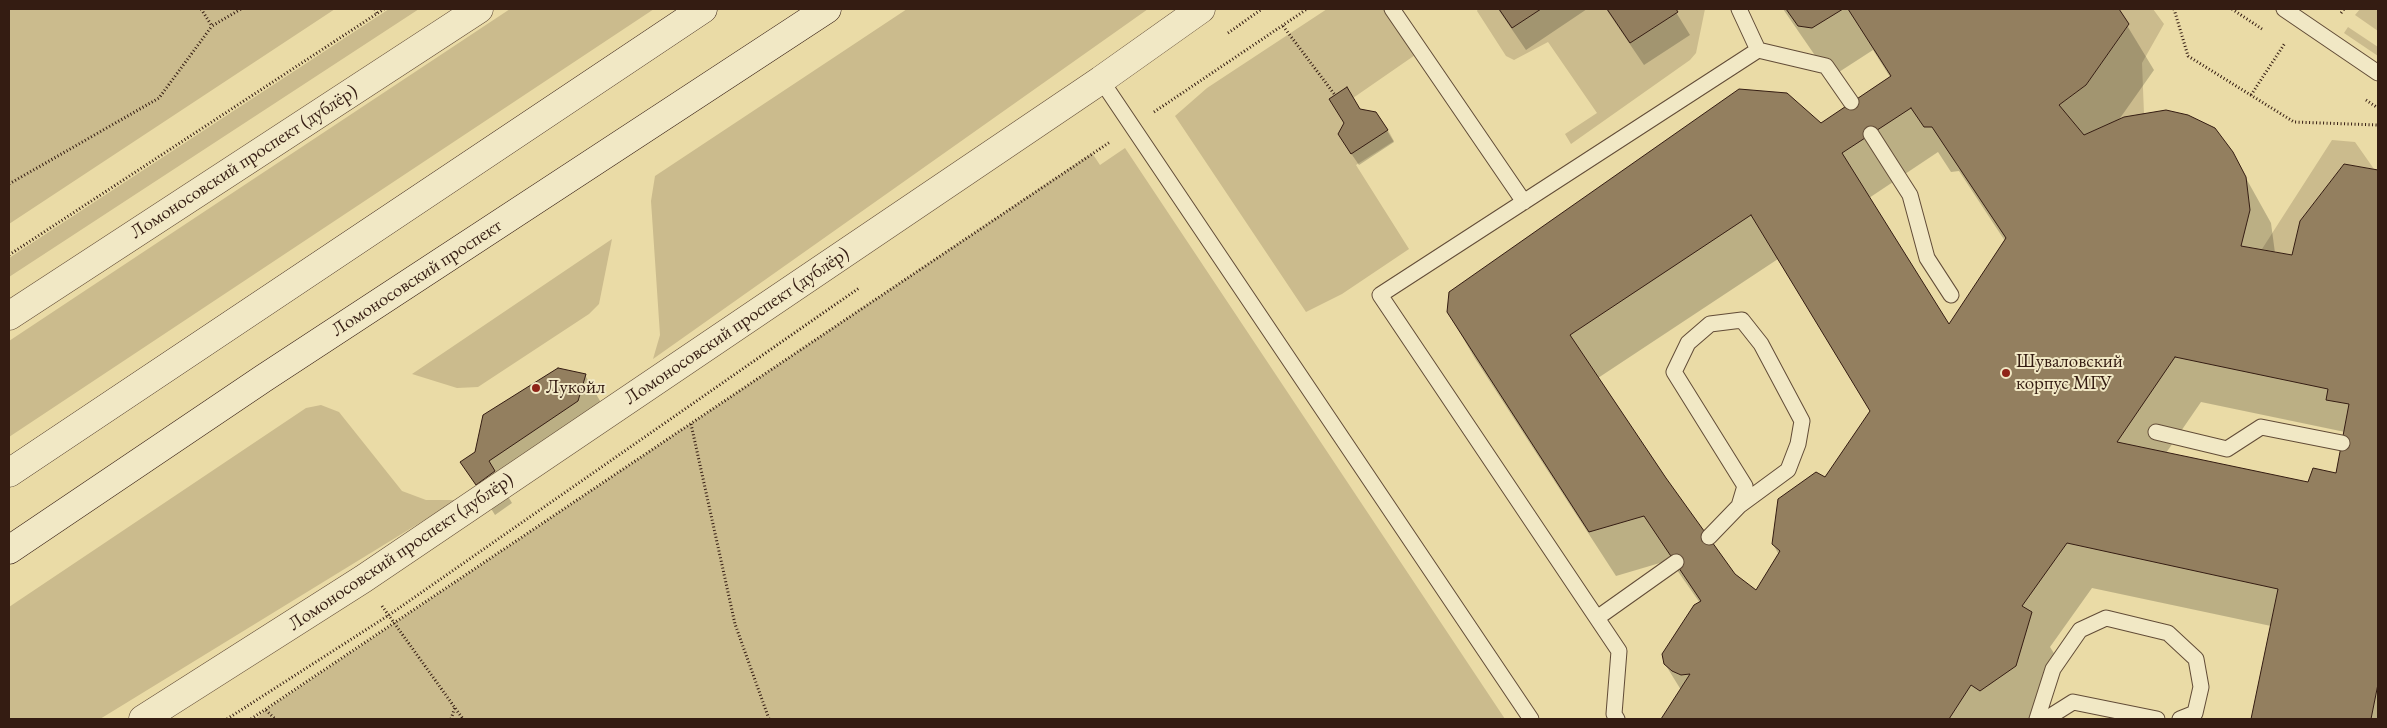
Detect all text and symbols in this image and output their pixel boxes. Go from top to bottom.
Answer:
street label: Ломоносовский проспект (дублёр) [126,80,362,244]
street label: Ломоносовский проспект [328,214,506,342]
street label: Ломоносовский проспект (дублёр) [620,242,854,410]
place label: Шуваловский корпус МГУ [2016,351,2123,395]
marker: Шуваловский корпус МГУ [2000,367,2012,379]
place label: Лукойл [546,377,605,399]
marker: Лукойл [530,382,542,394]
street label: Ломоносовский проспект (дублёр) [284,468,518,636]

